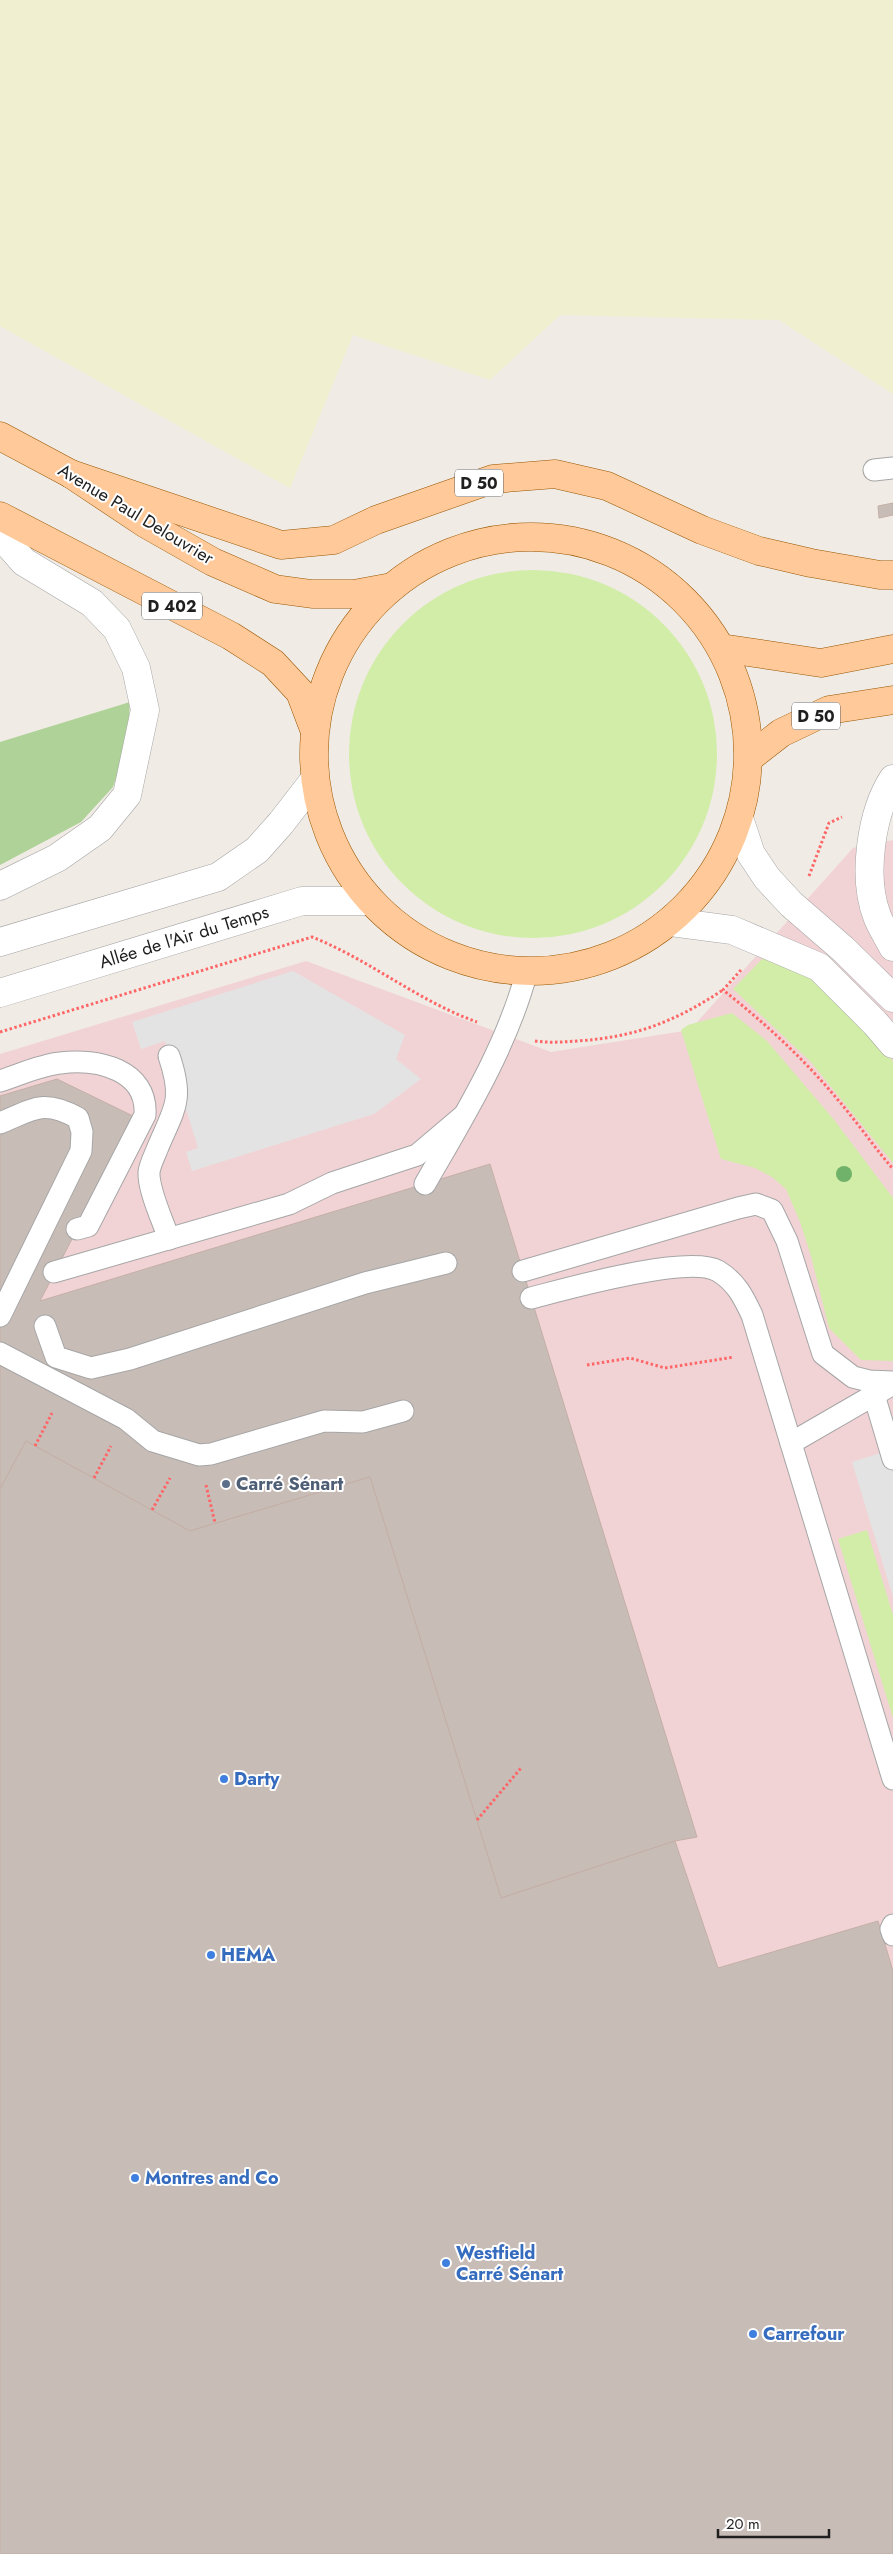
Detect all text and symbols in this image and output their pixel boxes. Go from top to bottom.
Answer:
street label: Avenue Paul Delouvrier [53,457,220,571]
road number: D 50 [455,469,503,496]
road number: D 402 [142,592,202,620]
road number: D 50 [792,702,840,729]
street label: Allée de l'Air du Temps [96,899,272,975]
place label: Carré Sénart [236,1471,344,1497]
marker: Carré Sénart [220,1478,232,1490]
place label: Darty [234,1766,280,1792]
marker: Darty [218,1773,230,1785]
place label: HEMA [221,1942,276,1968]
marker: HEMA [205,1949,217,1961]
place label: Montres and Co [145,2165,279,2191]
marker: Montres and Co [129,2172,141,2184]
place label: Westfield Carré Sénart [456,2240,564,2287]
marker: Westfield Carré Sénart [440,2257,452,2269]
place label: Carrefour [763,2321,845,2347]
marker: Carrefour [747,2328,759,2340]
scale bar [718,2506,829,2538]
text: 20 m [726,2513,760,2535]

